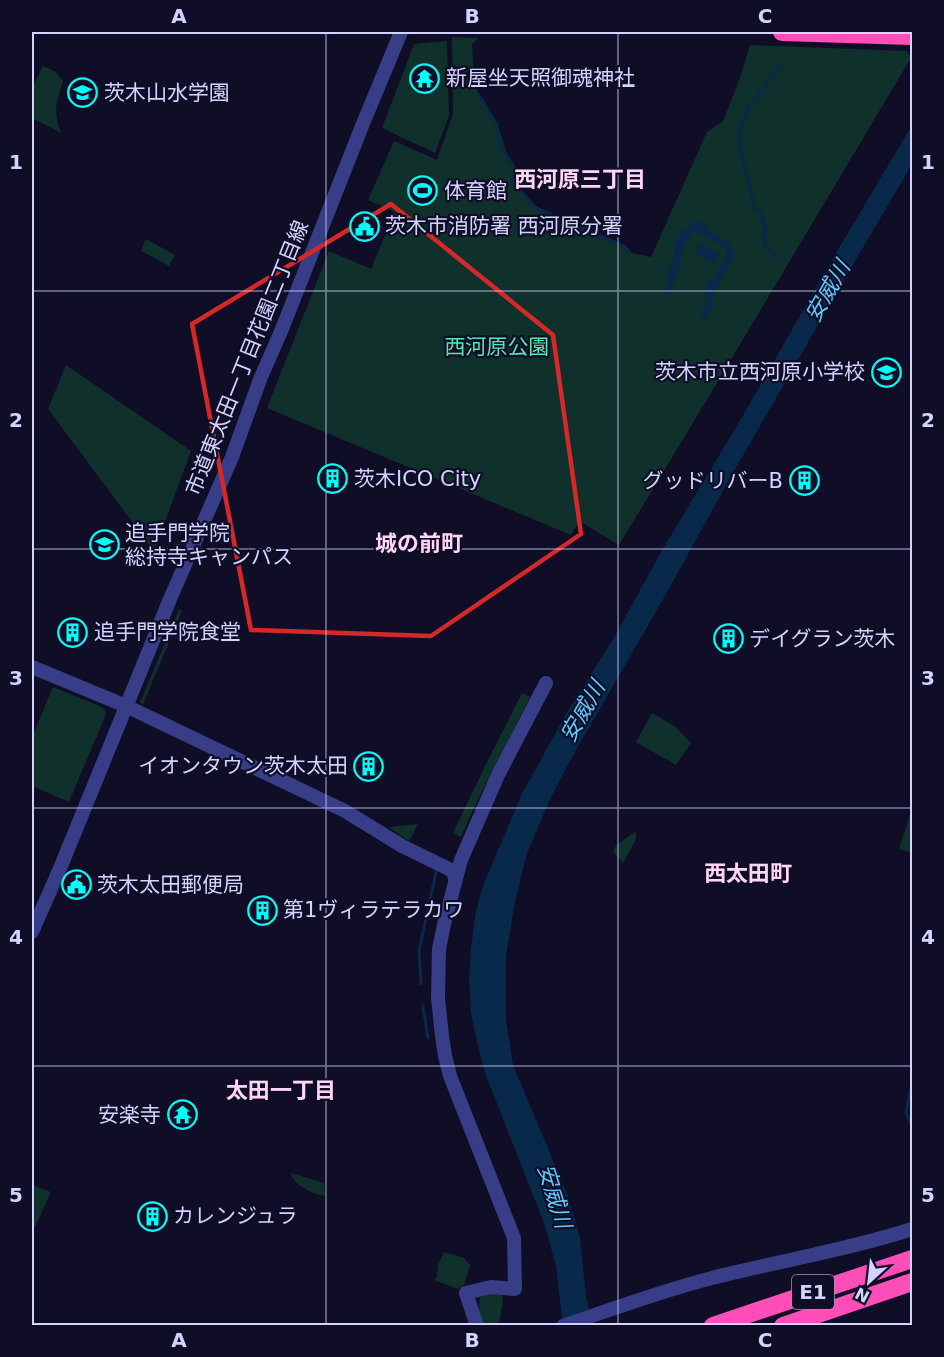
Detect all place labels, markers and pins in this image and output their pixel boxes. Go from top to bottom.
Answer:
temple icon: 新屋坐天照御魂神社 [409,62,441,94]
place label: 新屋坐天照御魂神社 [446,66,635,90]
school or university icon: 茨木山水学園 [67,77,99,109]
place label: 茨木山水学園 [104,81,230,105]
sports icon: 体育館 [407,175,439,207]
place label: 体育館 [444,179,507,203]
public building icon: 茨木市消防署 西河原分署 [348,210,380,242]
place label: 茨木市消防署 西河原分署 [385,214,623,238]
school or university icon: 茨木市立西河原小学校 [870,356,902,388]
place label: 茨木市立西河原小学校 [655,360,865,384]
building icon: 茨木ICO City [317,463,349,495]
building icon: グッドリバーB [788,465,820,497]
place label: 茨木ICO City [354,467,481,491]
place label: グッドリバーB [643,469,783,493]
place label: 追手門学院 総持寺キャンパス [125,521,293,569]
school or university icon: 追手門学院 総持寺キャンパス [88,529,120,561]
building icon: 追手門学院食堂 [57,616,89,648]
place label: 追手門学院食堂 [94,620,241,644]
building icon: デイグラン茨木 [712,623,744,655]
place label: デイグラン茨木 [749,627,896,651]
building icon: イオンタウン茨木太田 [353,750,385,782]
place label: イオンタウン茨木太田 [138,754,348,778]
public building icon: 茨木太田郵便局 [60,869,92,901]
place label: 茨木太田郵便局 [97,873,244,897]
building icon: 第1ヴィラテラカワ [246,894,278,926]
place label: 第1ヴィラテラカワ [283,898,464,922]
temple icon: 安楽寺 [166,1099,198,1131]
place label: 安楽寺 [98,1103,161,1127]
building icon: カレンジュラ [136,1200,168,1232]
place label: カレンジュラ [173,1204,298,1228]

